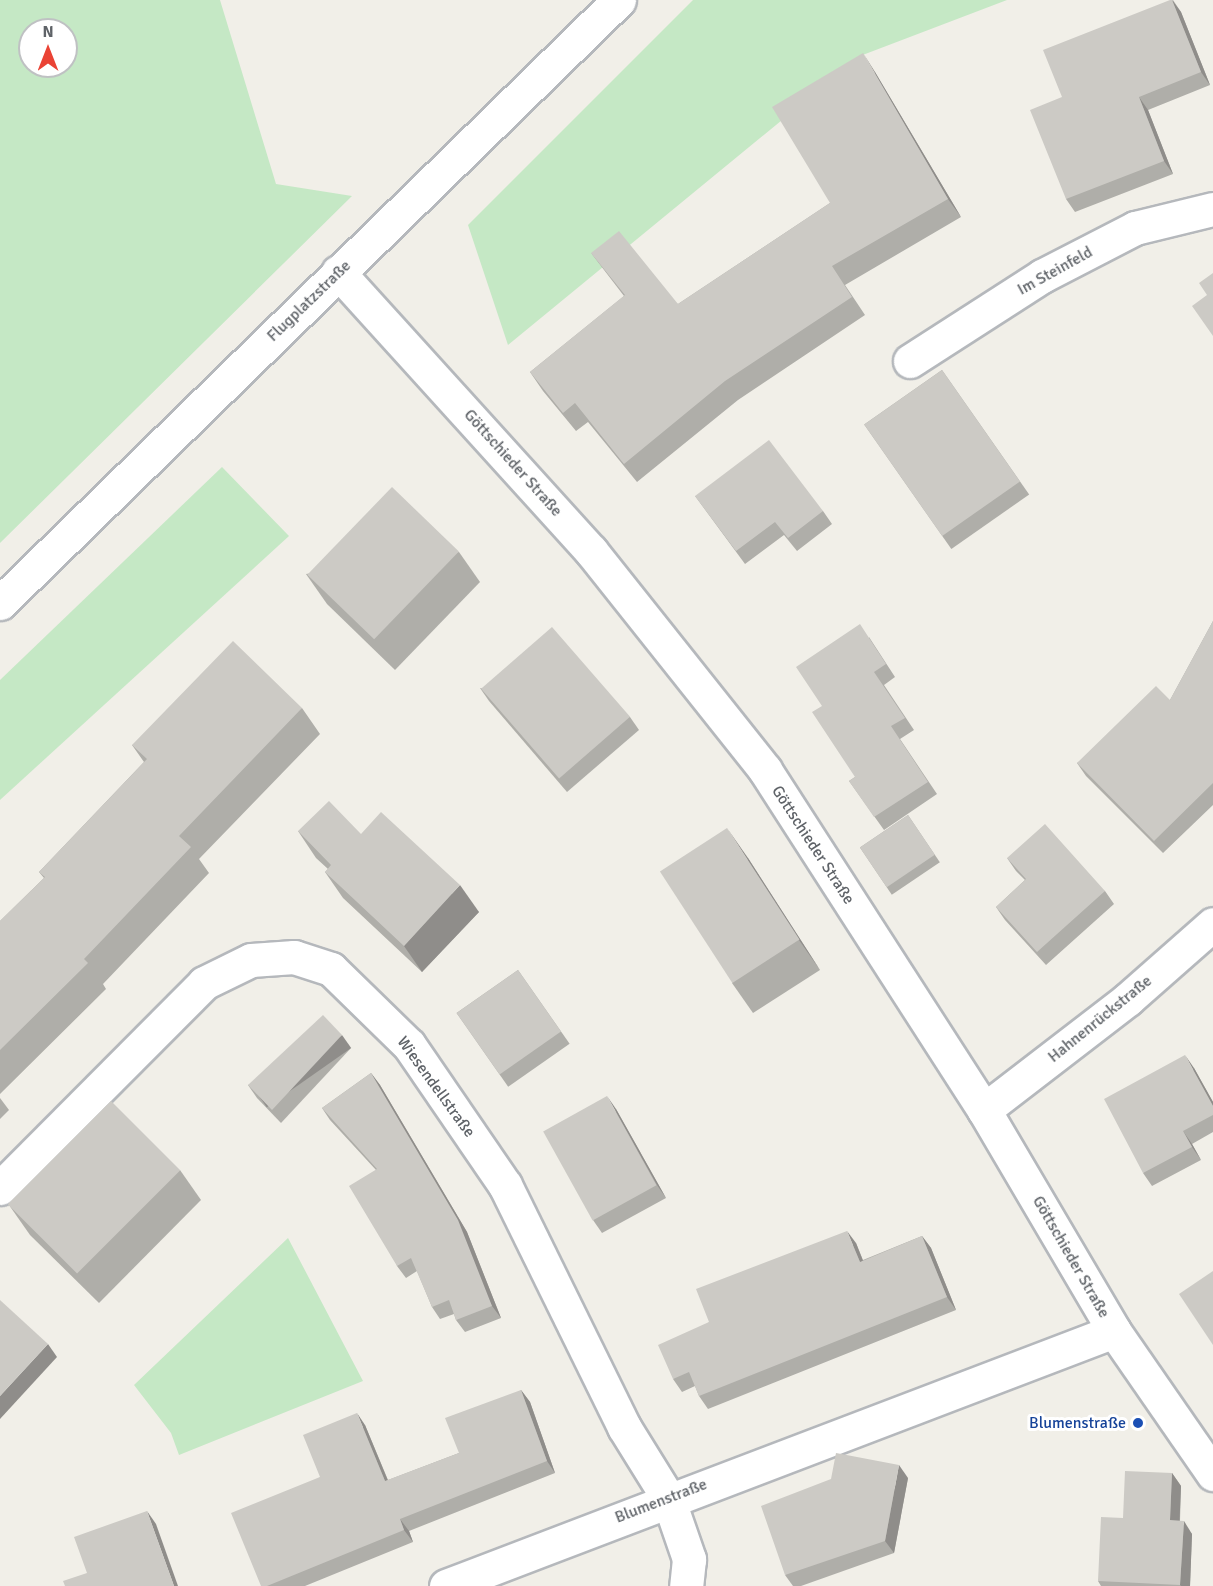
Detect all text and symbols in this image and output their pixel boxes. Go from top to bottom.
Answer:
north arrow [18,18,78,78]
text: N [42,22,54,42]
street label: Im Steinfeld [1014,243,1096,299]
street label: Flugplatzstraße [263,256,355,346]
street label: Göttschieder Straße [460,405,566,521]
street label: Göttschieder Straße [767,782,859,908]
street label: Hahnenrückstraße [1044,971,1156,1067]
street label: Wiesendellstraße [393,1033,479,1141]
street label: Göttschieder Straße [1028,1193,1114,1321]
place label: Blumenstraße [1029,1413,1126,1433]
marker: Blumenstraße [1131,1416,1145,1430]
street label: Blumenstraße [612,1475,710,1527]

